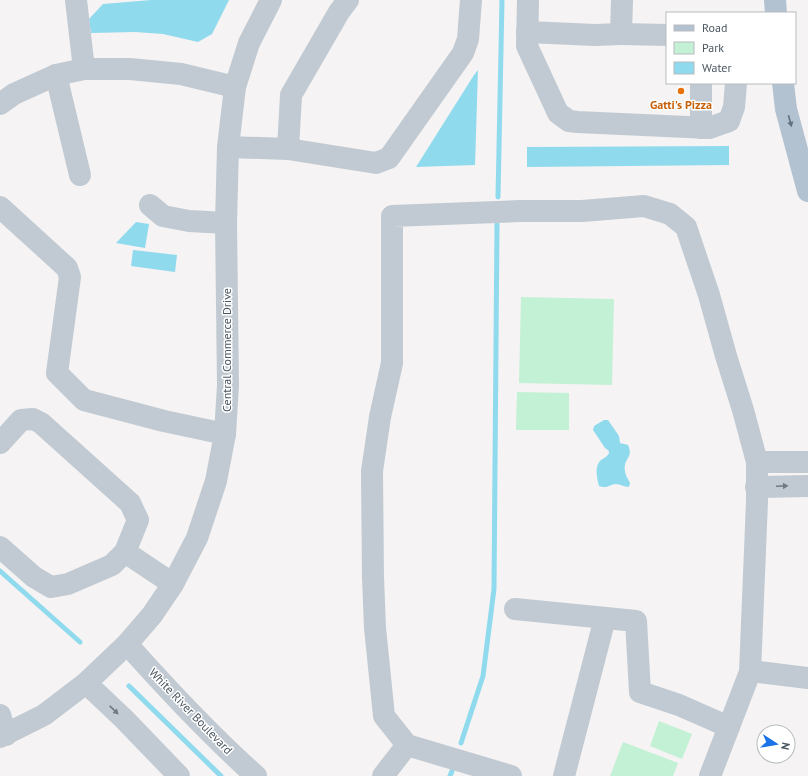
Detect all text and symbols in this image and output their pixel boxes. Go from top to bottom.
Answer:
legend [666,12,796,84]
text: Road [702,20,727,35]
text: Park [702,40,724,55]
text: Water [702,60,732,75]
marker: Gatti's Pizza [676,86,686,96]
place label: Gatti's Pizza [650,97,712,112]
one-way arrow [787,115,793,128]
street label: Central Commerce Drive [219,288,234,412]
one-way arrow [776,483,789,489]
street label: White River Boulevard [146,665,236,757]
one-way arrow [109,705,119,715]
north arrow [756,724,796,764]
text: N [778,741,793,751]

